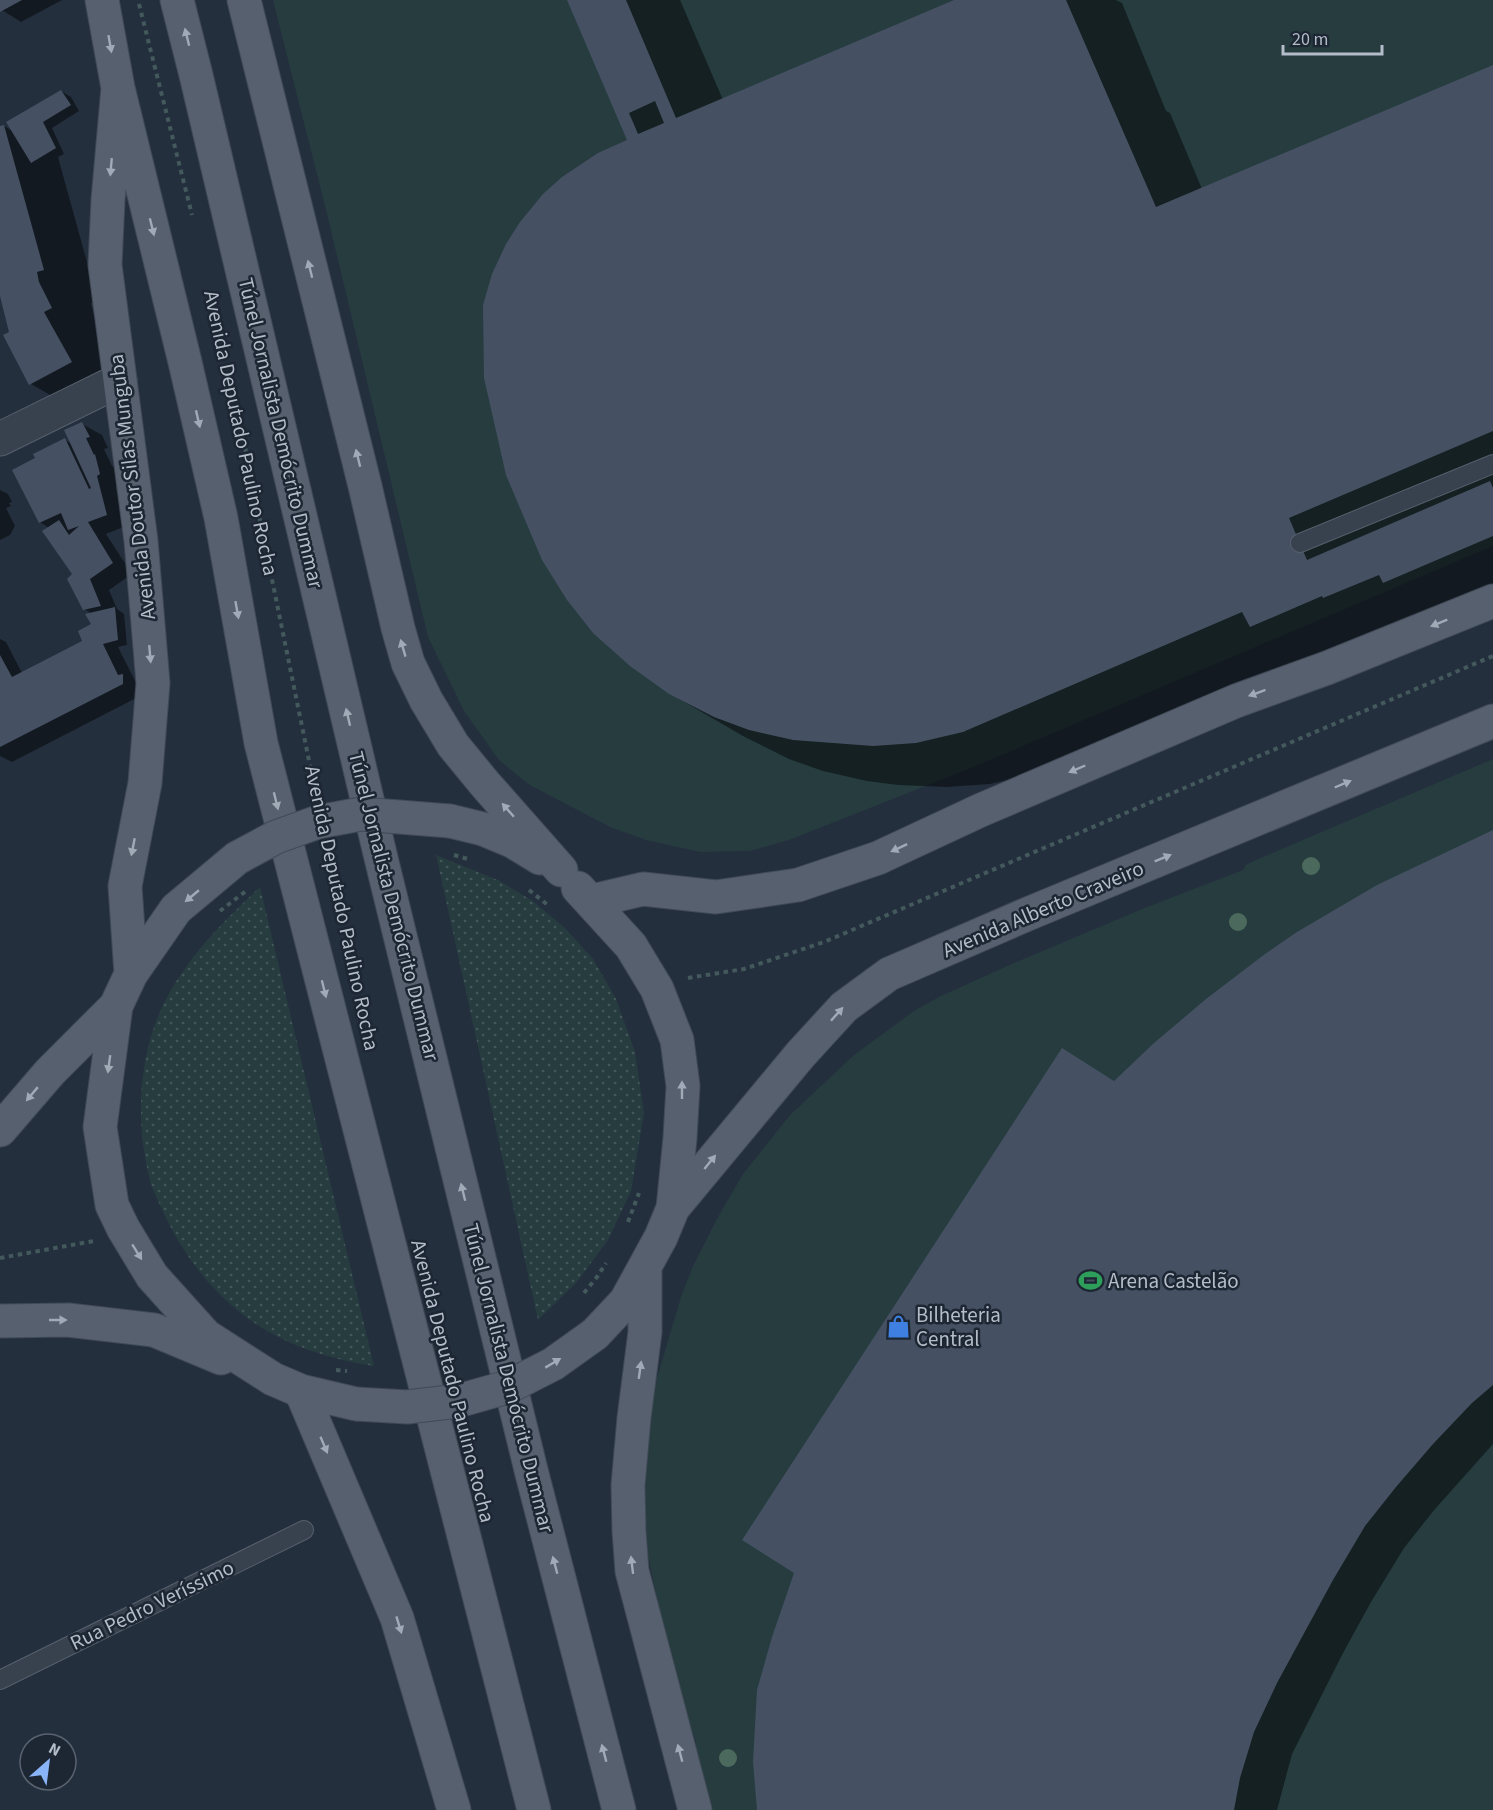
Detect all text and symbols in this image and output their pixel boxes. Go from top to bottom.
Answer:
scale bar [1283,18,1382,56]
text: 20 m [1292,27,1328,52]
one-way arrow [181,28,191,47]
one-way arrow [106,35,115,54]
one-way arrow [106,158,116,177]
one-way arrow [147,217,157,236]
one-way arrow [305,260,315,278]
street label: Túnel Jornalista Demócrito Dummar [231,275,332,592]
street label: Avenida Deputado Paulino Rocha [196,288,286,578]
street label: Avenida Doutor Silas Munguba [101,353,163,621]
one-way arrow [194,409,203,428]
one-way arrow [352,449,362,467]
one-way arrow [233,600,242,619]
one-way arrow [1429,618,1447,628]
one-way arrow [398,639,407,657]
one-way arrow [145,644,155,663]
one-way arrow [1248,689,1266,699]
one-way arrow [342,707,352,726]
street label: Túnel Jornalista Demócrito Dummar [341,748,447,1065]
street label: Avenida Deputado Paulino Rocha [297,763,387,1053]
one-way arrow [1068,764,1086,774]
one-way arrow [1334,779,1352,789]
one-way arrow [272,792,281,810]
one-way arrow [502,803,515,818]
one-way arrow [128,838,137,857]
one-way arrow [890,844,907,853]
street label: Avenida Alberto Craveiro [938,853,1148,965]
one-way arrow [1154,853,1172,863]
one-way arrow [184,889,200,902]
one-way arrow [320,980,330,999]
one-way arrow [830,1007,843,1022]
one-way arrow [104,1055,113,1074]
one-way arrow [677,1080,687,1099]
one-way arrow [26,1086,39,1101]
one-way arrow [703,1154,716,1170]
one-way arrow [457,1183,467,1201]
street label: Túnel Jornalista Demócrito Dummar [456,1220,562,1537]
street label: Avenida Deputado Paulino Rocha [403,1236,503,1526]
one-way arrow [132,1244,143,1260]
place label: Arena Castelão [1108,1266,1239,1296]
sports icon: Arena Castelão [1077,1268,1103,1294]
place label: Bilheteria Central [916,1300,1001,1354]
shop icon: Bilheteria Central [885,1314,911,1340]
one-way arrow [49,1315,68,1325]
one-way arrow [545,1358,561,1369]
one-way arrow [635,1361,645,1380]
one-way arrow [319,1436,329,1454]
street label: Rua Pedro Veríssimo [65,1552,239,1658]
one-way arrow [550,1555,560,1574]
one-way arrow [627,1555,636,1574]
one-way arrow [395,1616,404,1634]
north arrow [18,1732,78,1792]
text: N [45,1737,64,1762]
one-way arrow [599,1744,609,1762]
one-way arrow [674,1744,684,1763]

